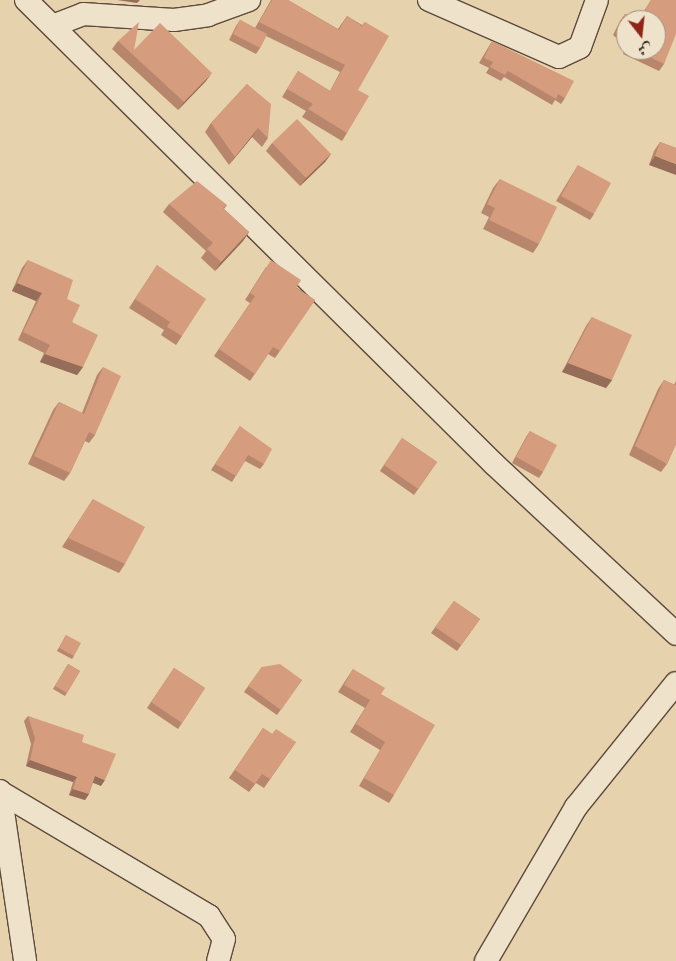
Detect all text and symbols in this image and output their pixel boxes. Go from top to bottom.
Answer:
north arrow [616,10,666,60]
text: ش [636,39,654,59]

